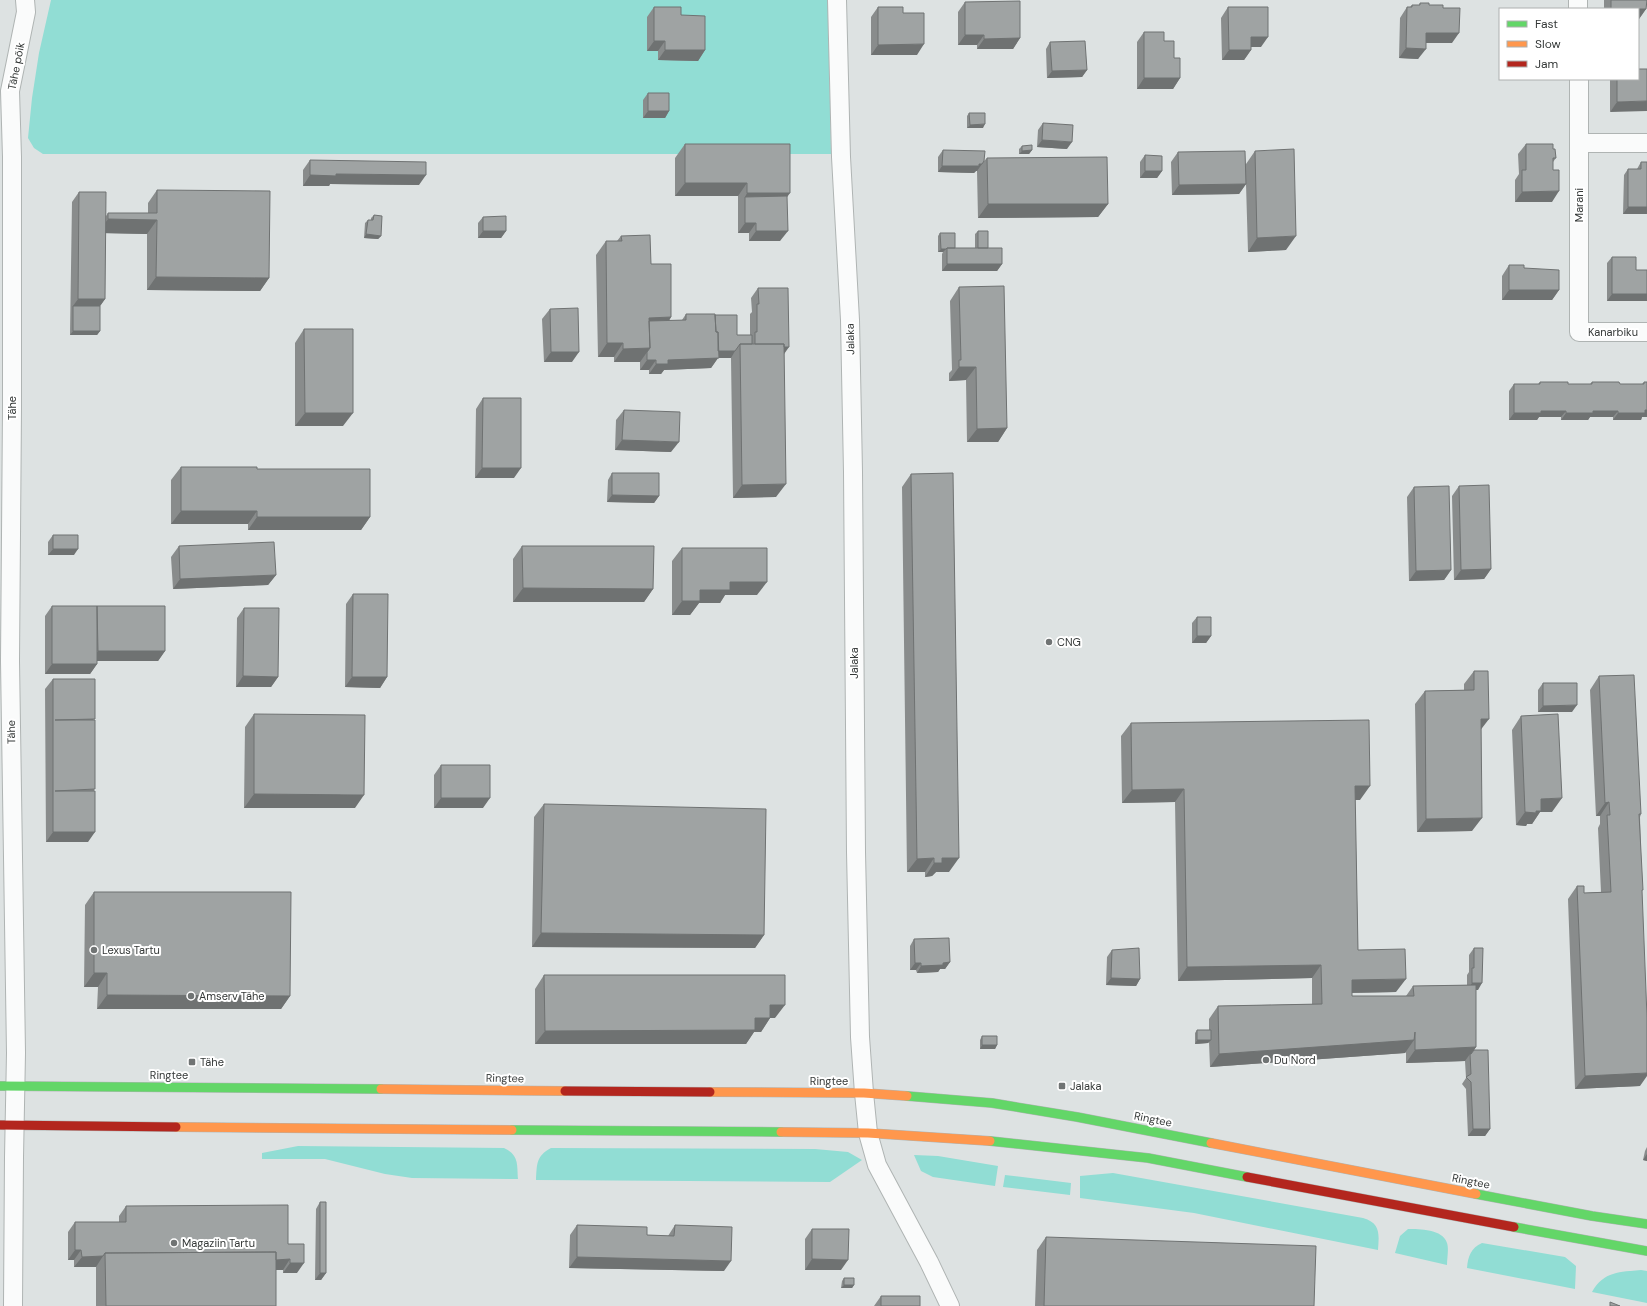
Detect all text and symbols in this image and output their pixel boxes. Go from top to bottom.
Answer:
legend [1499,8,1639,80]
text: Fast [1535,16,1558,32]
text: Slow [1535,36,1561,52]
street label: Tähe põik [5,40,28,91]
text: Jam [1535,56,1558,72]
street label: Marani [1572,188,1586,222]
street label: Jalaka [843,323,857,355]
street label: Kanarbiku [1588,325,1638,339]
street label: Tähe [5,396,19,420]
place label: CNG [1057,635,1081,649]
marker: CNG [1044,637,1054,647]
street label: Jalaka [847,647,861,679]
street label: Tähe [4,720,18,744]
place label: Lexus Tartu [102,943,160,957]
marker: Lexus Tartu [89,945,99,955]
place label: Amserv Tähe [199,989,265,1003]
marker: Amserv Tähe [186,991,196,1001]
place label: Du Nord [1274,1053,1316,1067]
place label: Tähe [200,1055,224,1069]
marker: Du Nord [1261,1055,1271,1065]
marker: Tähe [187,1057,197,1067]
street label: Ringtee [150,1068,188,1082]
street label: Ringtee [486,1071,524,1085]
street label: Ringtee [810,1074,848,1088]
place label: Jalaka [1070,1079,1101,1093]
marker: Jalaka [1057,1081,1067,1091]
street label: Ringtee [1133,1108,1173,1130]
street label: Ringtee [1451,1170,1491,1192]
place label: Magaziin Tartu [182,1236,255,1250]
marker: Magaziin Tartu [169,1238,179,1248]

